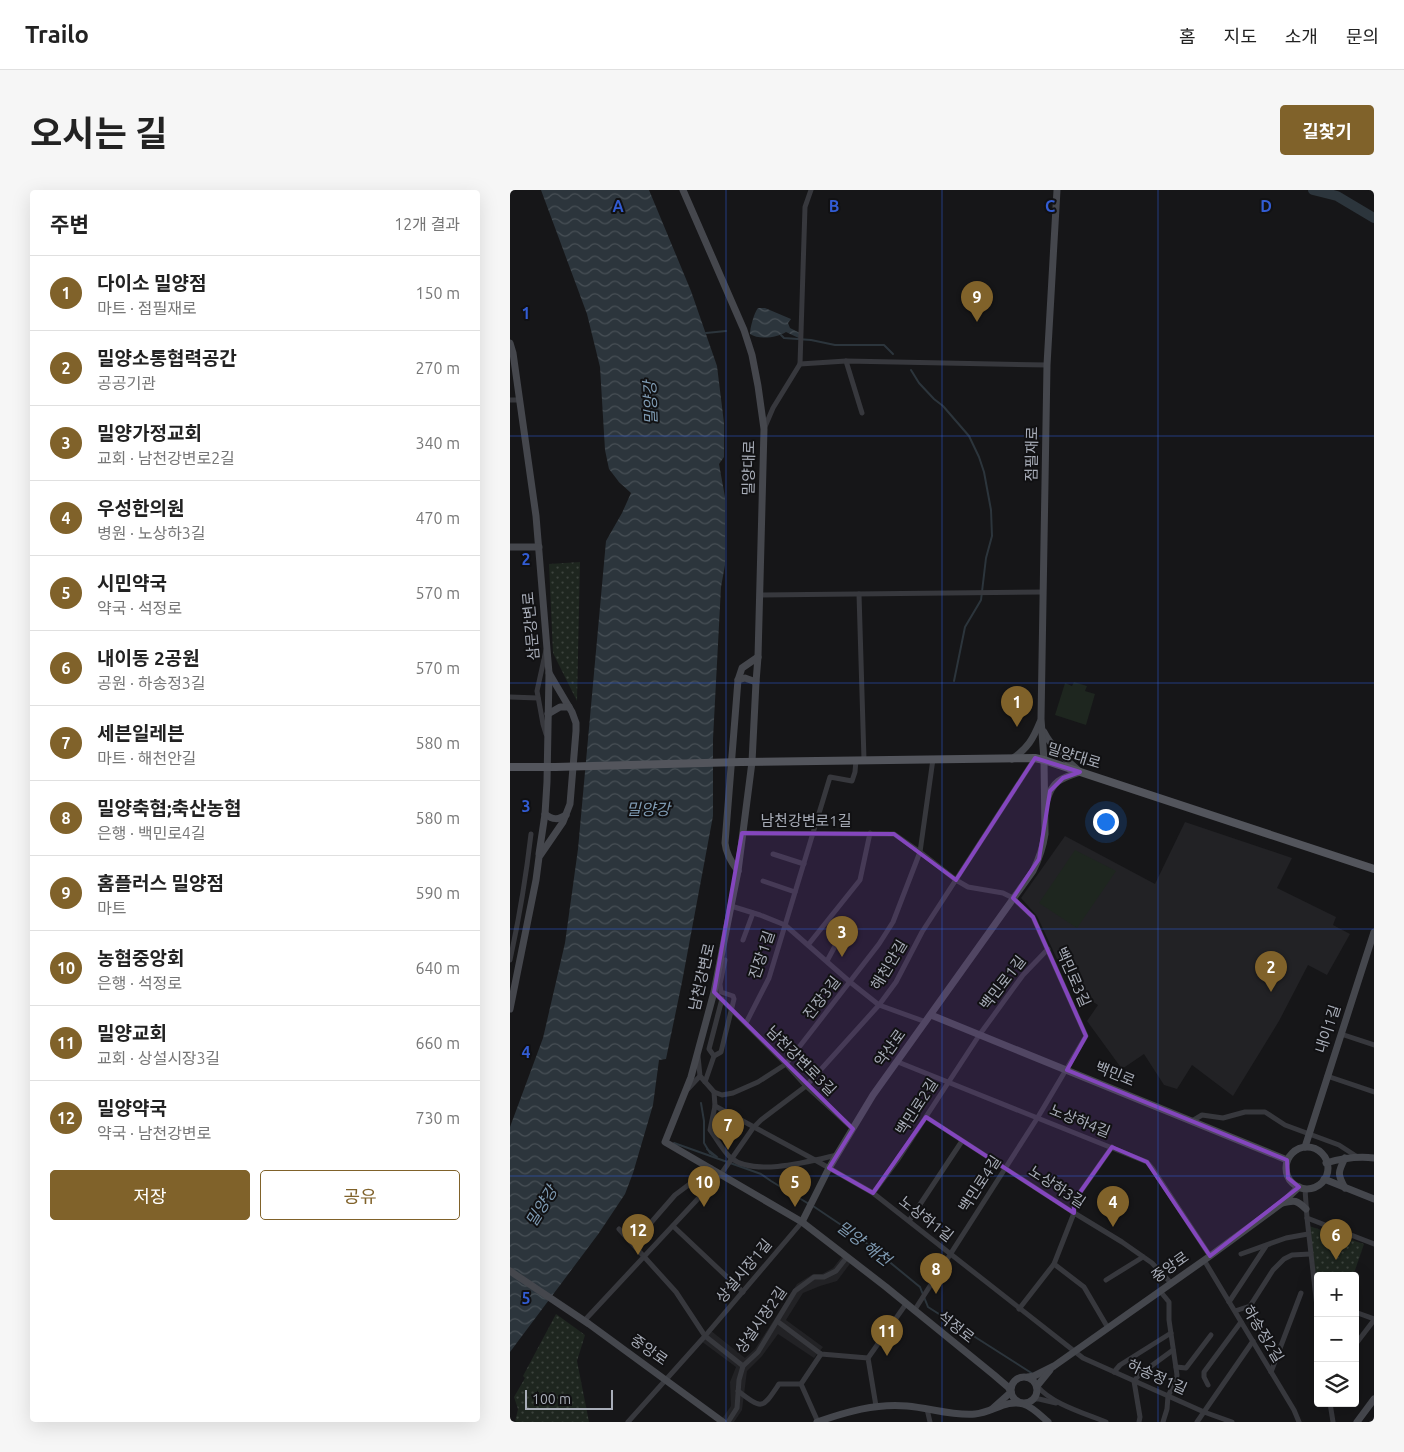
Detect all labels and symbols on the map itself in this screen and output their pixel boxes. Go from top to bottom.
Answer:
text: A [612,197,624,215]
text: B [829,197,839,215]
text: C [1045,197,1055,215]
text: D [1260,197,1272,215]
pin: 9 [961,281,993,322]
text: 1 [521,304,531,322]
water label: 밀양강 [640,378,660,425]
street label: 점필재로 [1023,426,1040,482]
street label: 밀양대로 [740,440,757,496]
text: 2 [521,550,531,568]
street label: 삼문강변로 [519,591,542,661]
pin: 1 [1001,686,1033,727]
street label: 밀양대로 [1045,739,1103,772]
text: 3 [521,797,531,815]
water label: 밀양강 [626,800,672,818]
your location [1093,809,1119,835]
street label: 남천강변로1길 [760,812,852,829]
pin: 3 [826,916,858,957]
street label: 진장1길 [745,928,778,981]
street label: 해천안길 [867,937,910,993]
street label: 남천강변로 [685,941,718,1012]
street label: 백민로3길 [1053,944,1094,1009]
pin: 2 [1255,951,1287,992]
street label: 백민로1길 [976,952,1029,1013]
street label: 진장3길 [800,973,844,1023]
street label: 내이1길 [1312,1003,1343,1055]
street label: 남천강변로3길 [763,1022,840,1099]
street label: 약산로 [871,1026,909,1069]
text: 4 [521,1043,531,1061]
street label: 백민로 [1093,1058,1138,1089]
street label: 백민로2길 [892,1075,941,1138]
street label: 노상하4길 [1047,1101,1113,1140]
pin: 7 [712,1109,744,1150]
street label: 백민로4길 [955,1152,1004,1215]
street label: 노상하3길 [1026,1162,1089,1211]
pin: 10 [688,1166,720,1207]
pin: 5 [779,1166,811,1207]
water label: 밀양강 [522,1181,562,1229]
pin: 4 [1097,1186,1129,1227]
street label: 노상하1길 [896,1192,957,1245]
pin: 12 [622,1214,654,1255]
water label: 밀양 해천 [834,1217,896,1270]
pin: 6 [1320,1219,1352,1260]
street label: 상설시장1길 [712,1236,775,1306]
street label: 중앙로 [1148,1248,1192,1285]
pin: 8 [920,1253,952,1294]
street label: 상설시장2길 [731,1283,790,1356]
text: 5 [521,1289,531,1307]
street label: 하송정2길 [1240,1302,1287,1365]
street label: 석정로 [935,1307,978,1346]
pin: 11 [871,1315,903,1356]
street label: 중앙로 [627,1331,671,1368]
street label: 하송정1길 [1125,1356,1190,1397]
scale bar [525,1387,612,1410]

